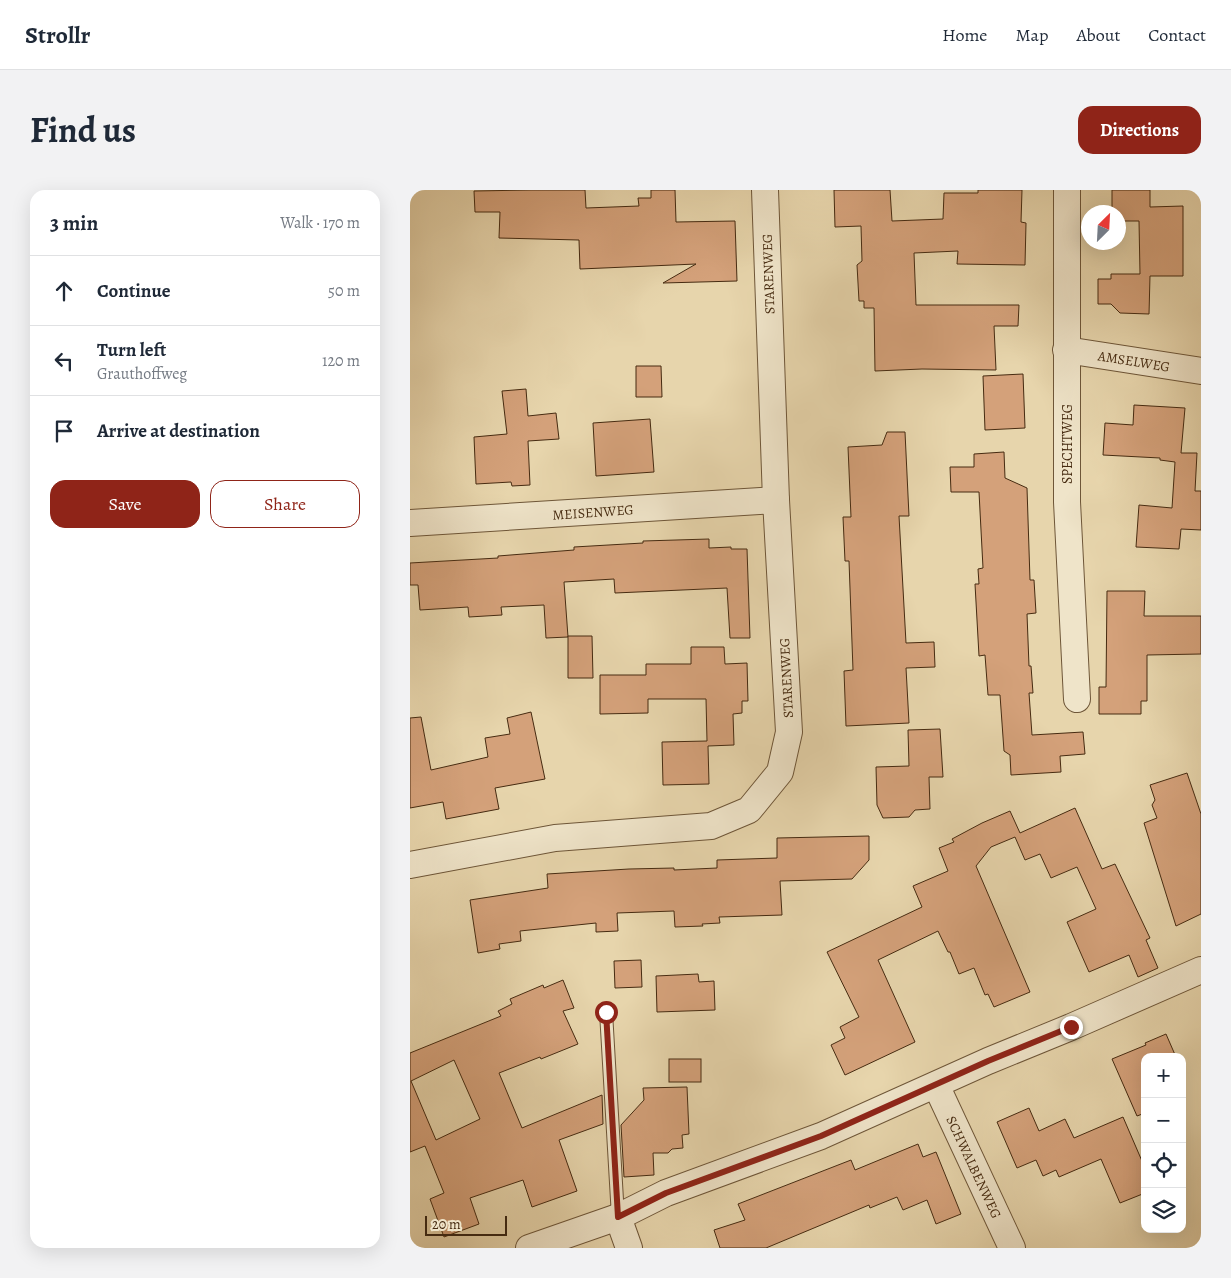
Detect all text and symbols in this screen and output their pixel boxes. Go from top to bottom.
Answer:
text: Strollr [25,19,90,51]
text: Home [942,23,987,47]
text: Map [1015,23,1048,47]
text: About [1076,23,1120,47]
text: Contact [1148,23,1206,47]
text: Find us [30,106,136,154]
button: Directions [1078,106,1201,154]
north arrow [1081,205,1126,250]
text: 3 min [50,209,98,237]
text: Walk · 170 m [280,212,360,234]
street label: STARENWEG [758,234,779,314]
icon: ahead [50,277,78,305]
text: Continue [97,278,171,304]
text: 50 m [328,280,360,302]
text: Turn left [97,337,166,363]
street label: AMSELWEG [1096,346,1171,377]
icon: left [50,347,78,375]
text: 120 m [322,350,360,372]
text: Grauthoffweg [97,363,187,385]
street label: SPECHTWEG [1058,404,1077,484]
icon: arrive [50,417,78,445]
text: Arrive at destination [97,418,260,444]
button: Save [50,480,200,528]
button: Share [210,480,360,528]
street label: MEISENWEG [552,500,634,525]
street label: STARENWEG [775,637,798,719]
route start [595,1001,618,1024]
route end [1060,1016,1083,1039]
map controls [1141,1053,1186,1233]
button: + [1141,1053,1186,1098]
button: − [1141,1098,1186,1143]
street label: SCHWALBENWEG [941,1113,1006,1222]
button: locate [1141,1143,1186,1188]
button: layers [1141,1188,1186,1233]
scale bar [425,1213,508,1236]
text: 20 m [432,1215,461,1234]

